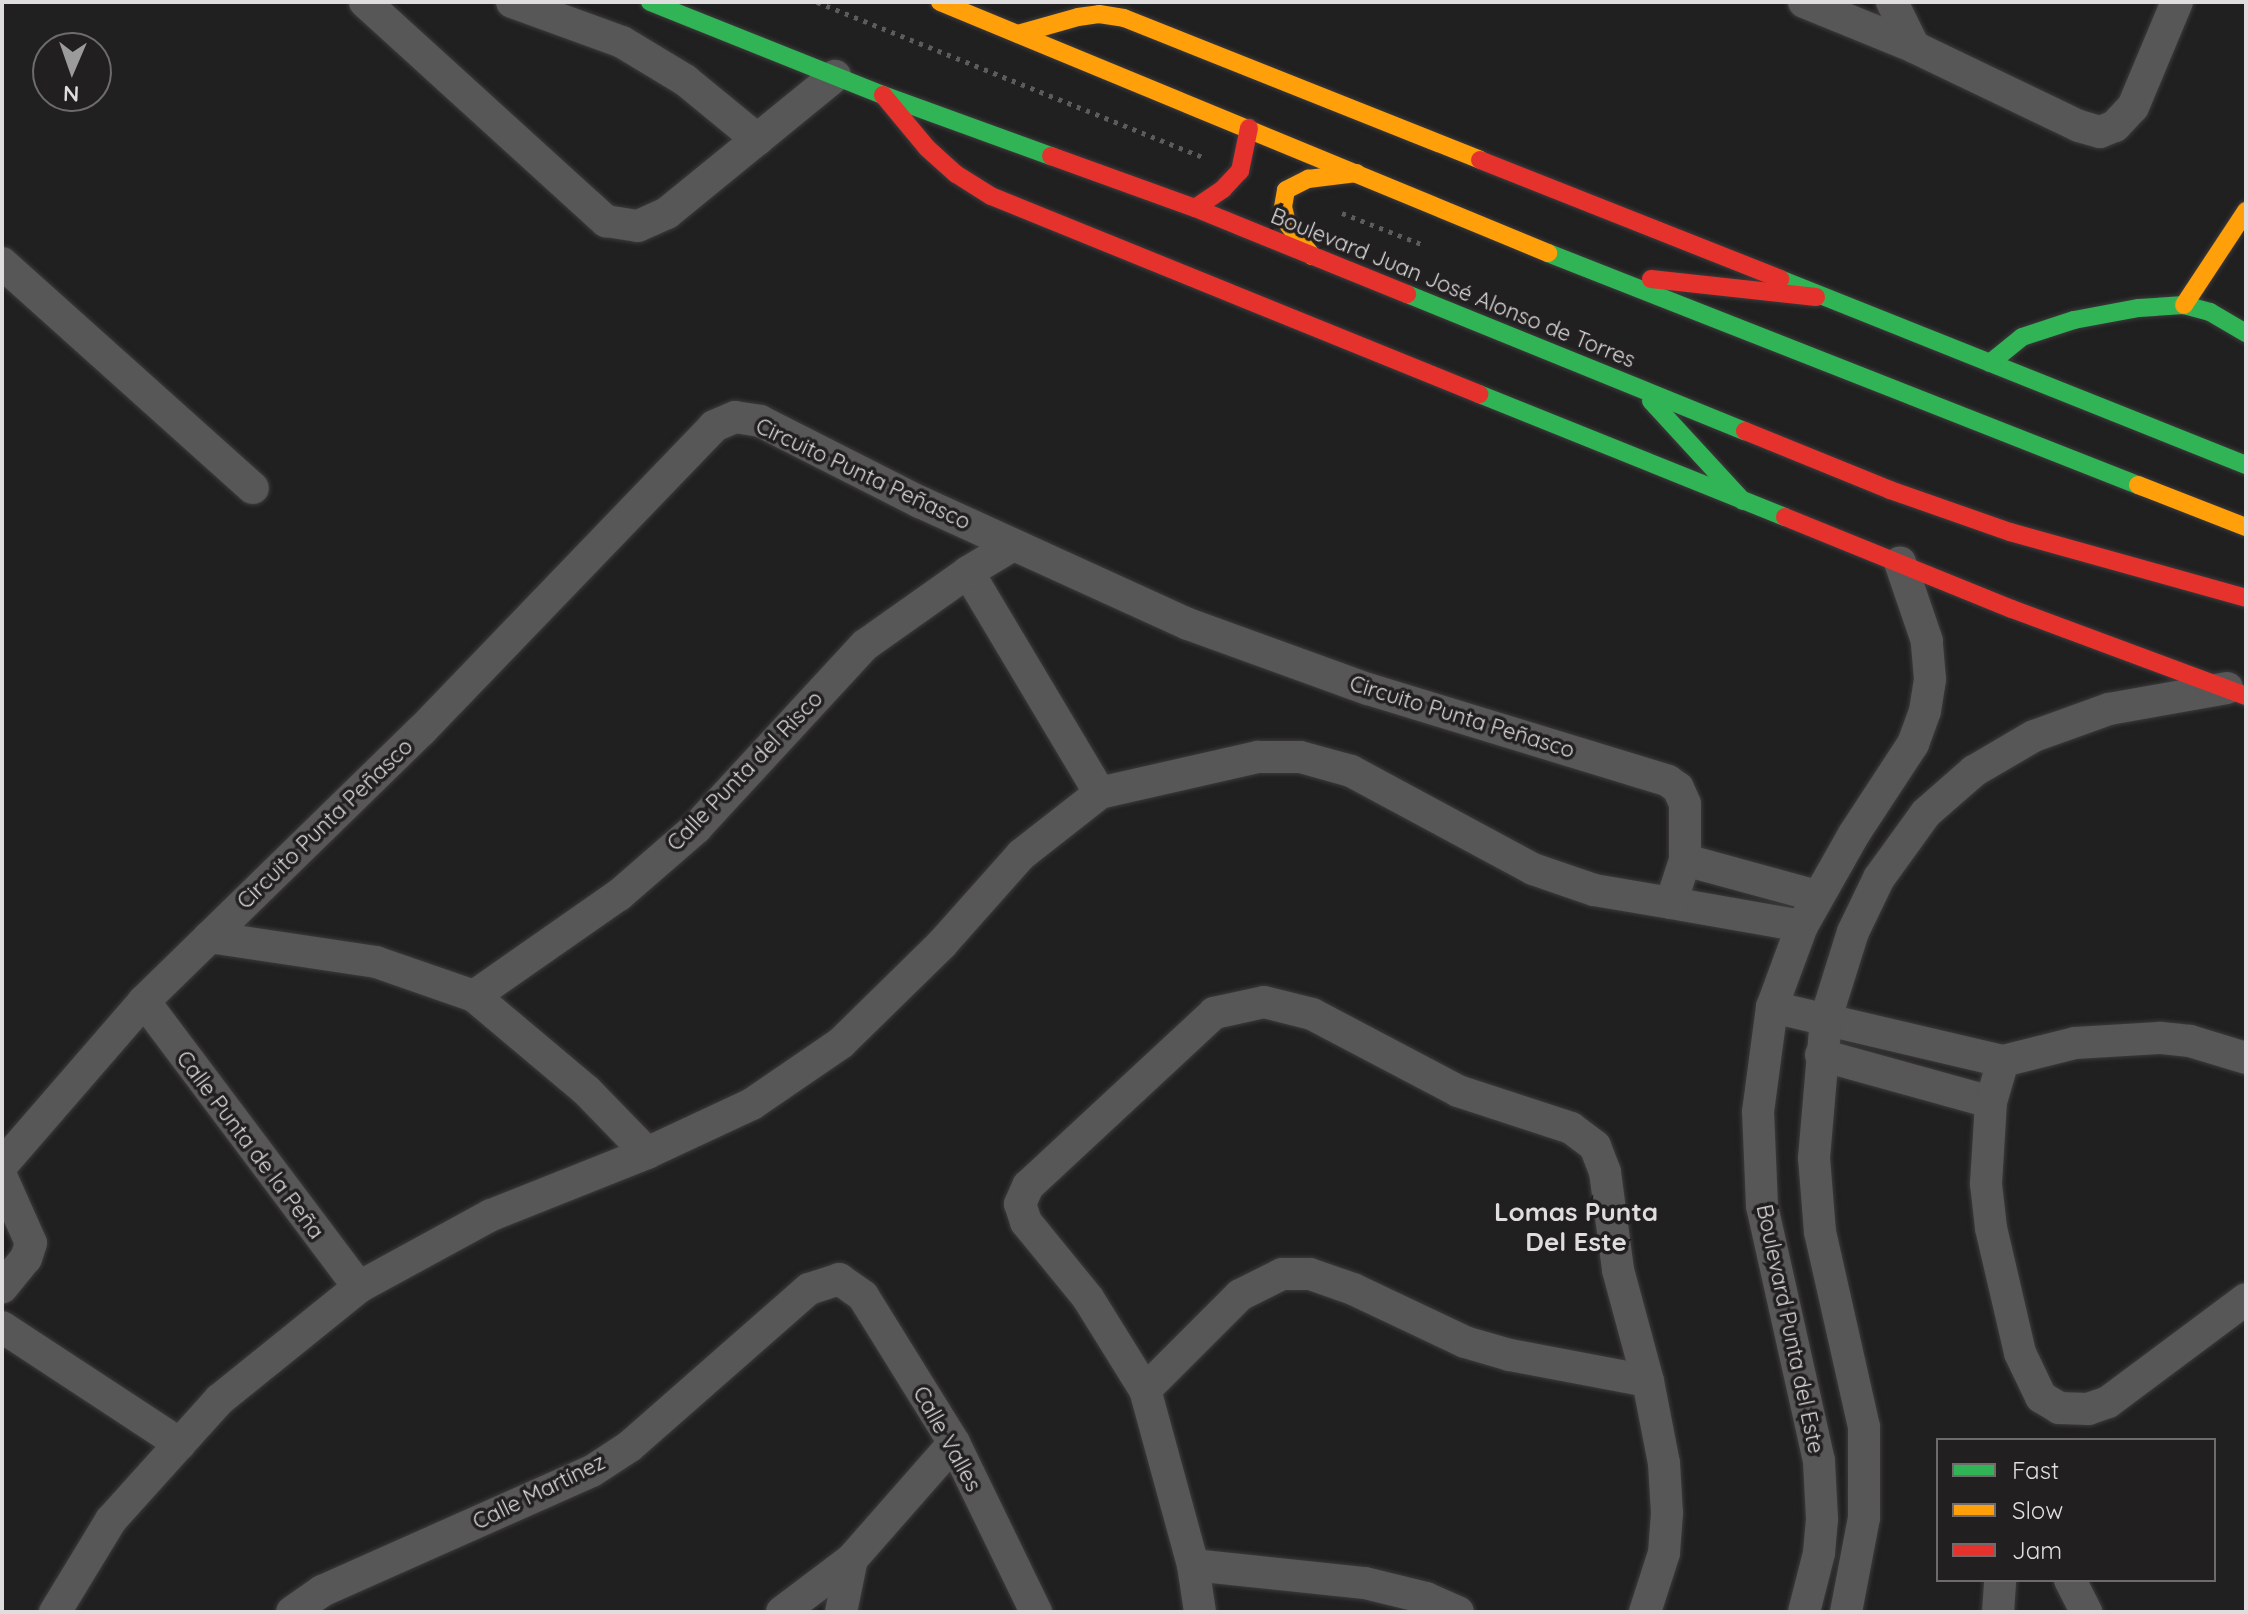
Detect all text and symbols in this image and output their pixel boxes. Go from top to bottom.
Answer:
north arrow [32,32,112,112]
text: N [63,80,80,108]
street label: Boulevard Juan José Alonso de Torres [1267,203,1639,373]
street label: Circuito Punta Peñasco [752,413,974,535]
street label: Circuito Punta Peñasco [1346,670,1578,764]
street label: Calle Punta del Risco [662,685,828,857]
street label: Circuito Punta Peñasco [232,733,418,915]
street label: Calle Punta de la Peña [171,1046,329,1244]
district label: Lomas Punta Del Este [1494,1196,1658,1258]
street label: Boulevard Punta del Este [1751,1202,1829,1456]
street label: Calle Valles [907,1382,987,1496]
legend [1936,1438,2216,1582]
street label: Calle Martínez [469,1449,609,1535]
text: Fast [2012,1455,2059,1485]
text: Slow [2012,1495,2063,1525]
text: Jam [2012,1535,2062,1565]

